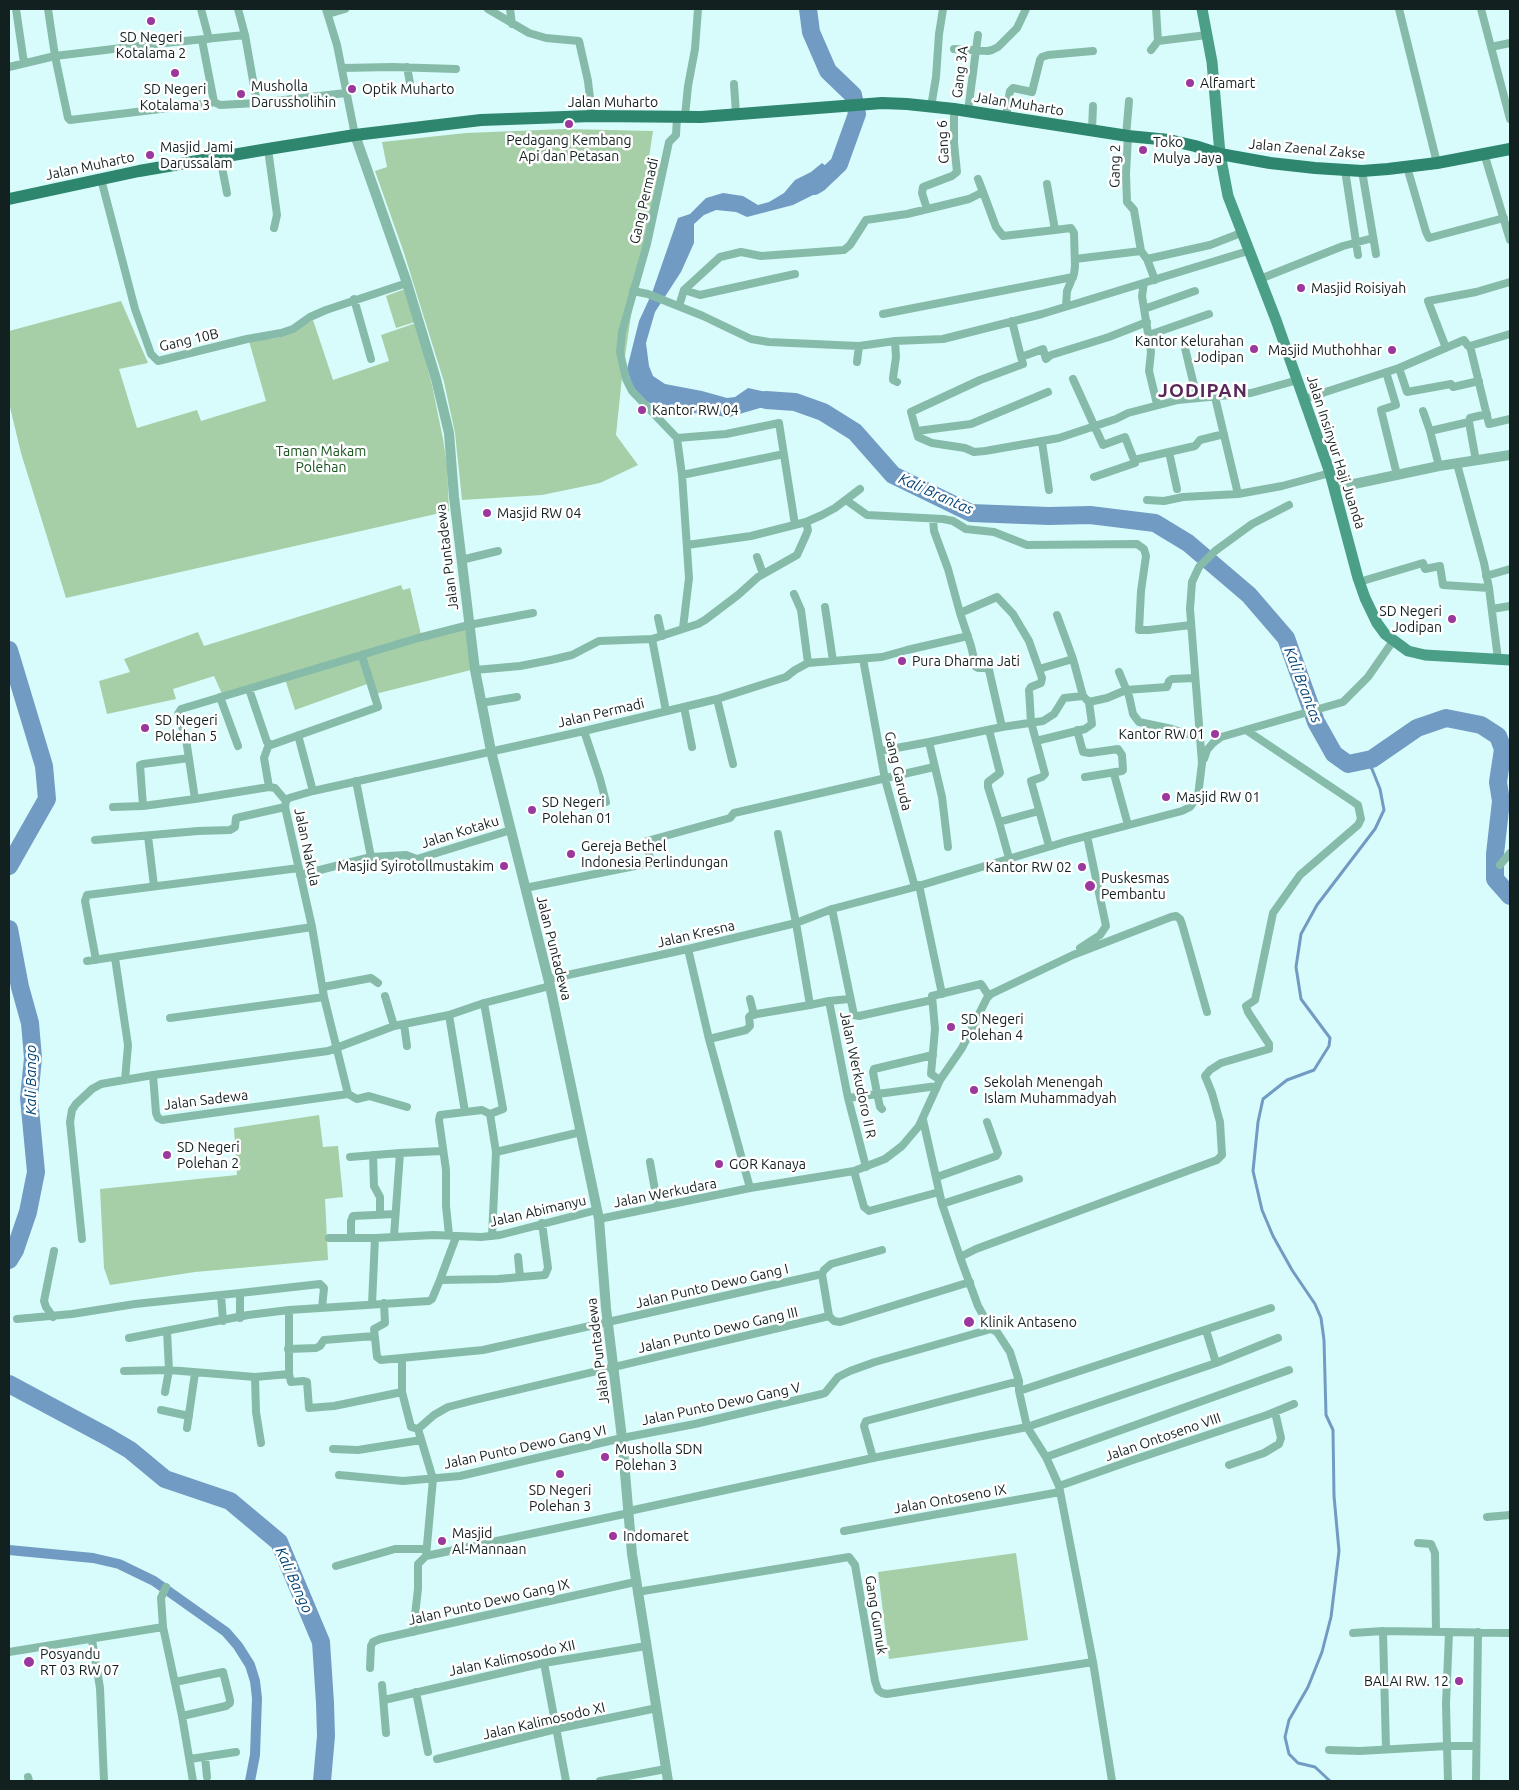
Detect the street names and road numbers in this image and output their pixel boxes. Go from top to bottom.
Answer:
street label: Gang 3A [948,45,972,99]
street label: Jalan Muharto [973,89,1065,119]
street label: Jalan Muharto [568,94,658,110]
street label: Gang 6 [933,120,953,164]
street label: Jalan Zaenal Zakse [1248,136,1366,162]
street label: Gang 2 [1106,144,1124,188]
street label: Jalan Muharto [44,148,136,184]
street label: Gang Permadi [626,156,662,246]
street label: Gang 10B [158,325,220,355]
street label: Jalan Insinyur Haji Juanda [1303,373,1369,531]
street label: Jalan Puntadewa [432,503,462,611]
street label: Jalan Permadi [556,695,646,731]
street label: Gang Garuda [881,730,915,812]
street label: Jalan Nakula [291,806,323,888]
street label: Jalan Kotaku [419,812,501,852]
street label: Jalan Puntadewa [533,894,575,1002]
street label: Jalan Kresna [656,917,736,951]
street label: Jalan Werkudoro II R [836,1010,880,1140]
street label: Jalan Sadewa [163,1087,249,1113]
street label: Jalan Werkudara [612,1175,718,1211]
street label: Jalan Abimanyu [488,1192,588,1230]
street label: Jalan Punto Dewo Gang I [634,1260,790,1312]
street label: Jalan Puntadewa [583,1297,613,1405]
street label: Jalan Punto Dewo Gang III [636,1303,800,1357]
street label: Jalan Punto Dewo Gang V [640,1379,802,1429]
street label: Jalan Ontoseno VIII [1103,1409,1223,1465]
street label: Jalan Punto Dewo Gang VI [442,1422,608,1472]
street label: Jalan Ontoseno IX [892,1481,1008,1517]
street label: Gang Gumuk [861,1574,891,1656]
street label: Jalan Punto Dewo Gang IX [407,1575,571,1629]
street label: Jalan Kalimosodo XII [447,1636,577,1680]
street label: Jalan Kalimosodo XI [481,1699,607,1743]

